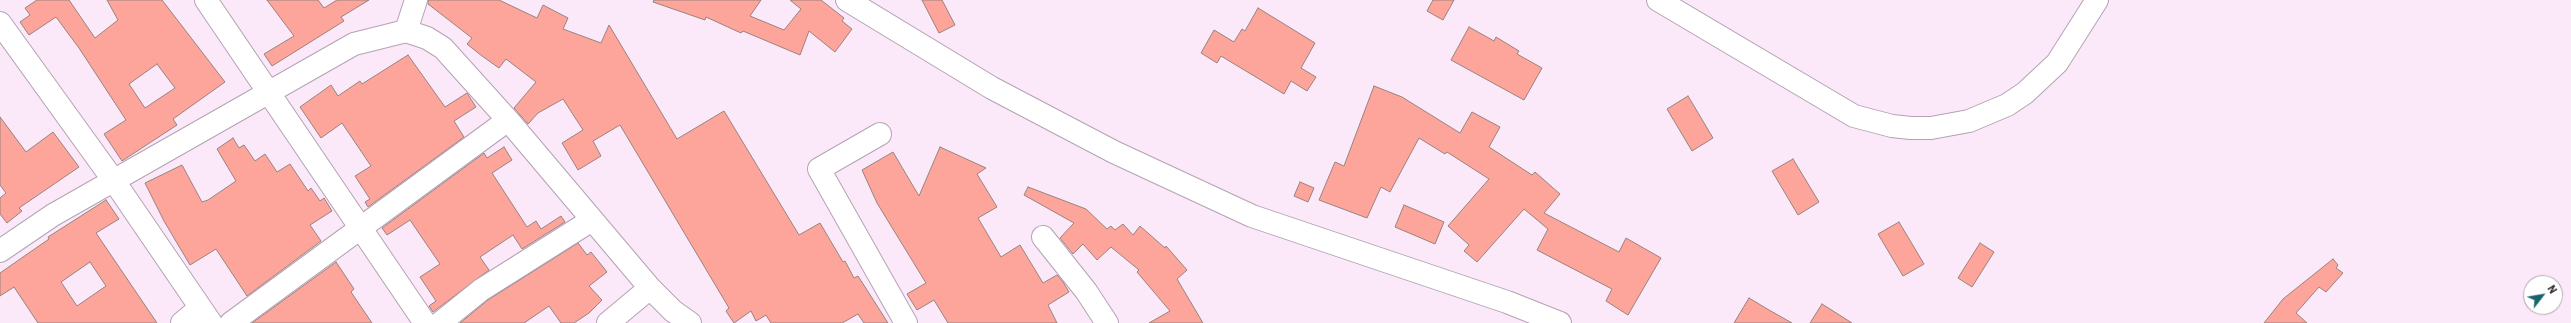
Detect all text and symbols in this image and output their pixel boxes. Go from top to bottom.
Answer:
north arrow [2523,275,2563,315]
text: N [2545,283,2560,296]

